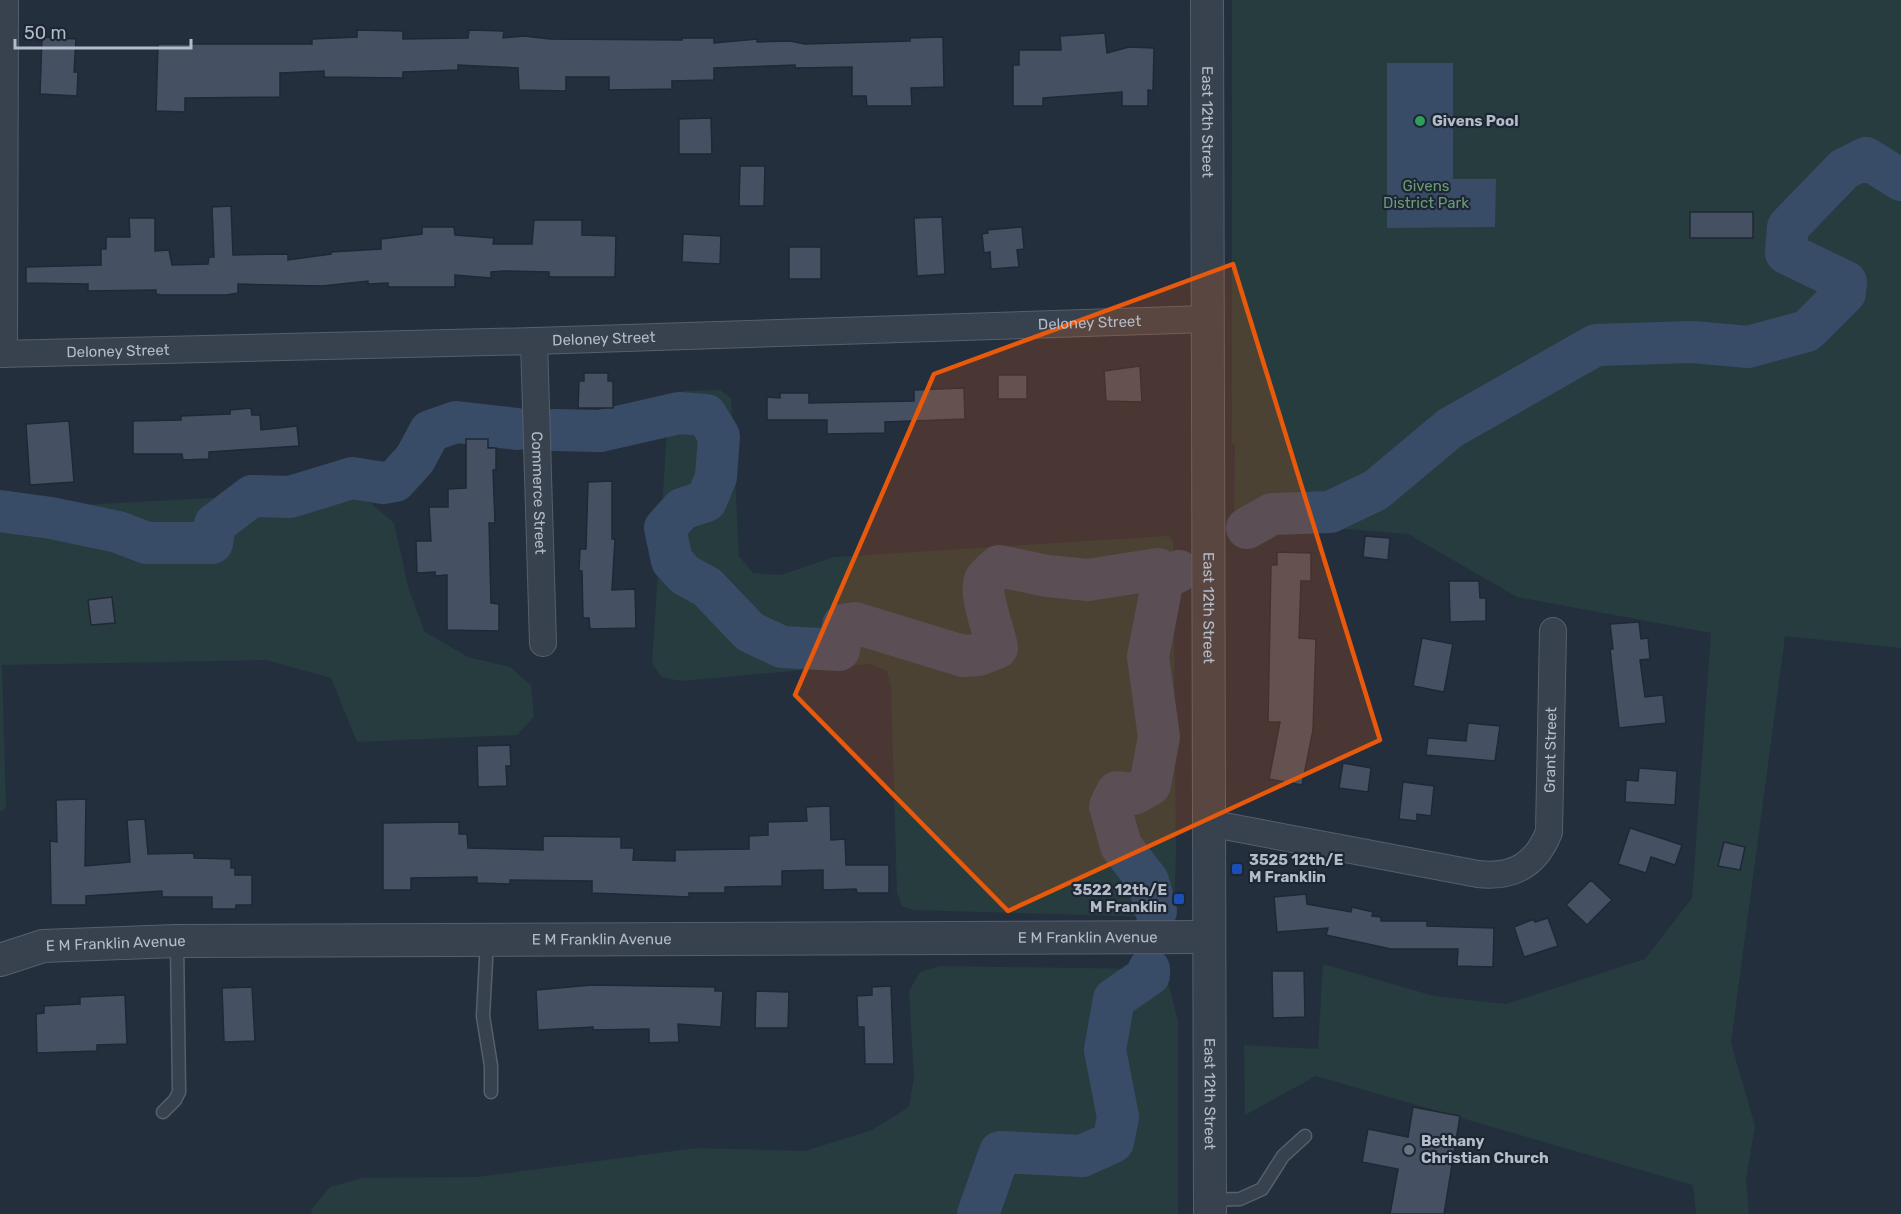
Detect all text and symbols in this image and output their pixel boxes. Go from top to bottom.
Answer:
scale bar [15,12,190,50]
text: 50 m [24,22,67,44]
street label: East 12th Street [1198,66,1216,178]
place label: Givens Pool [1432,112,1518,130]
marker: Givens Pool [1413,114,1427,128]
park label: Givens District Park [1383,177,1469,212]
street label: Deloney Street [1038,312,1142,334]
street label: Deloney Street [552,328,656,349]
street label: Deloney Street [66,341,170,361]
street label: Commerce Street [528,431,549,555]
street label: East 12th Street [1199,552,1218,664]
street label: Grant Street [1541,707,1560,793]
place label: 3525 12th/E M Franklin [1249,851,1343,886]
marker: 3525 12th/E M Franklin [1230,862,1244,876]
place label: 3522 12th/E M Franklin [1073,881,1167,916]
marker: 3522 12th/E M Franklin [1172,892,1186,906]
street label: E M Franklin Avenue [1018,928,1158,947]
street label: E M Franklin Avenue [532,930,672,949]
street label: E M Franklin Avenue [45,932,186,955]
street label: East 12th Street [1201,1038,1219,1150]
place label: Bethany Christian Church [1421,1132,1549,1167]
marker: Bethany Christian Church [1402,1143,1416,1157]

